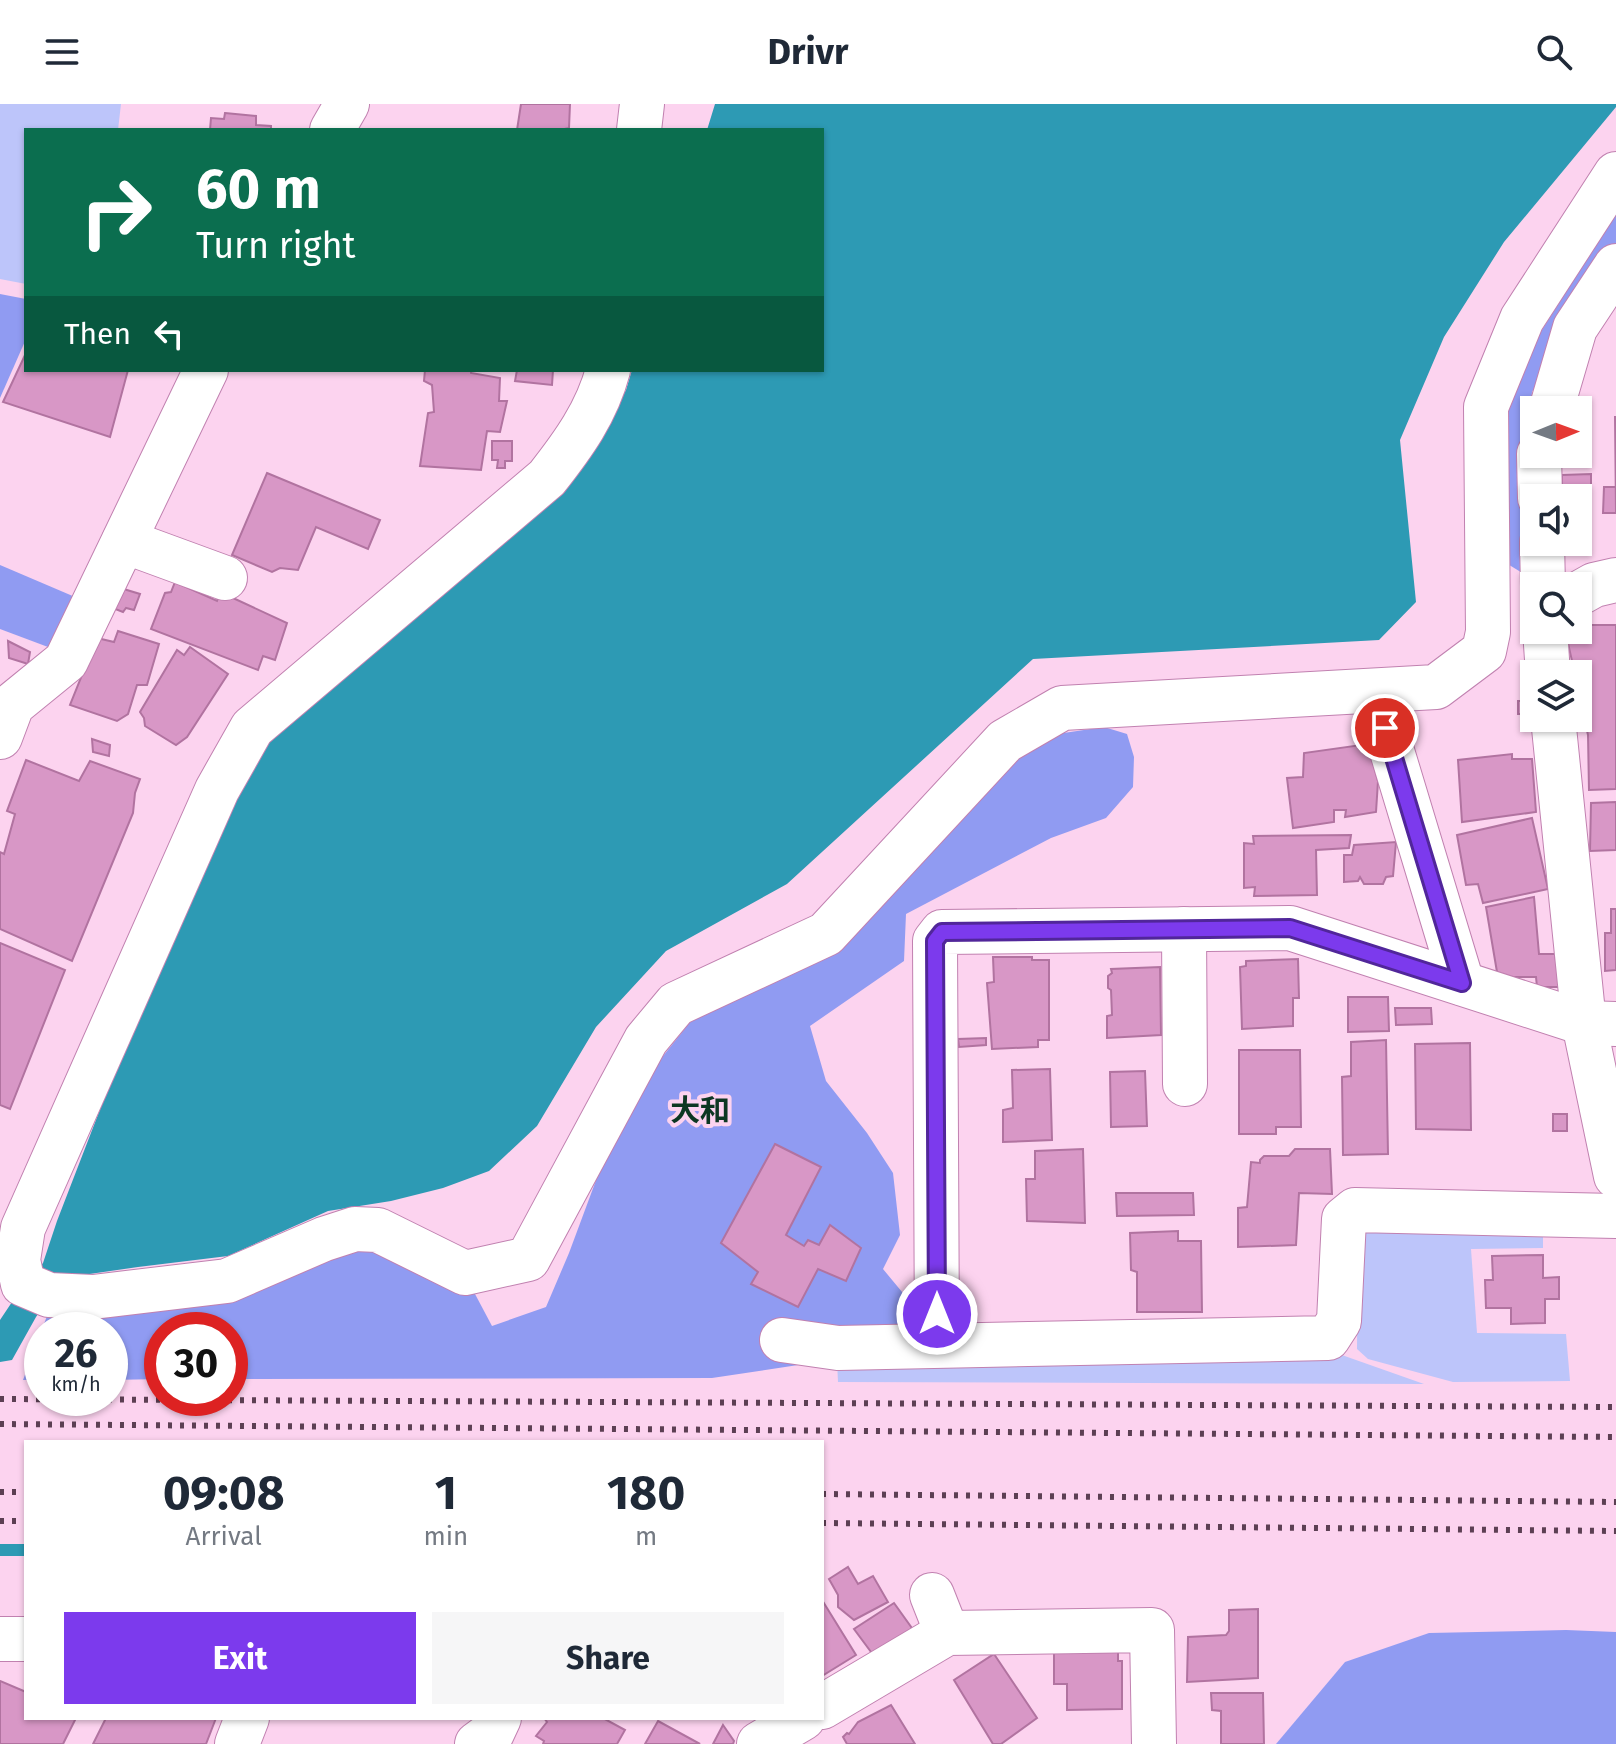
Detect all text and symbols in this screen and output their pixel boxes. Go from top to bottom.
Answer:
icon: menu [40,30,84,74]
text: Drivr [768,30,848,74]
icon: search [1532,30,1576,74]
text: 60 m [196,156,321,223]
icon: right [64,160,168,264]
text: Turn right [196,224,356,268]
icon: left [147,312,191,356]
text: Then [64,316,131,352]
north arrow [1520,396,1592,468]
map controls [1520,396,1592,732]
button: sound [1520,484,1592,556]
button: search [1520,572,1592,644]
button: layers [1520,660,1592,732]
pin [1351,694,1419,762]
icon: arrive [1363,706,1407,750]
district label: 大和 [670,1093,730,1129]
position arrow [895,1272,979,1356]
speed limit sign: 30 [144,1312,248,1416]
text: 26 [54,1330,98,1378]
text: km/h [51,1372,101,1396]
text: 09:08 [163,1464,285,1522]
text: 1 [435,1464,457,1522]
text: 180 [607,1464,685,1522]
text: Arrival [186,1521,262,1552]
text: min [423,1521,468,1552]
text: m [635,1521,657,1552]
button: Exit [64,1612,416,1704]
button: Share [432,1612,784,1704]

